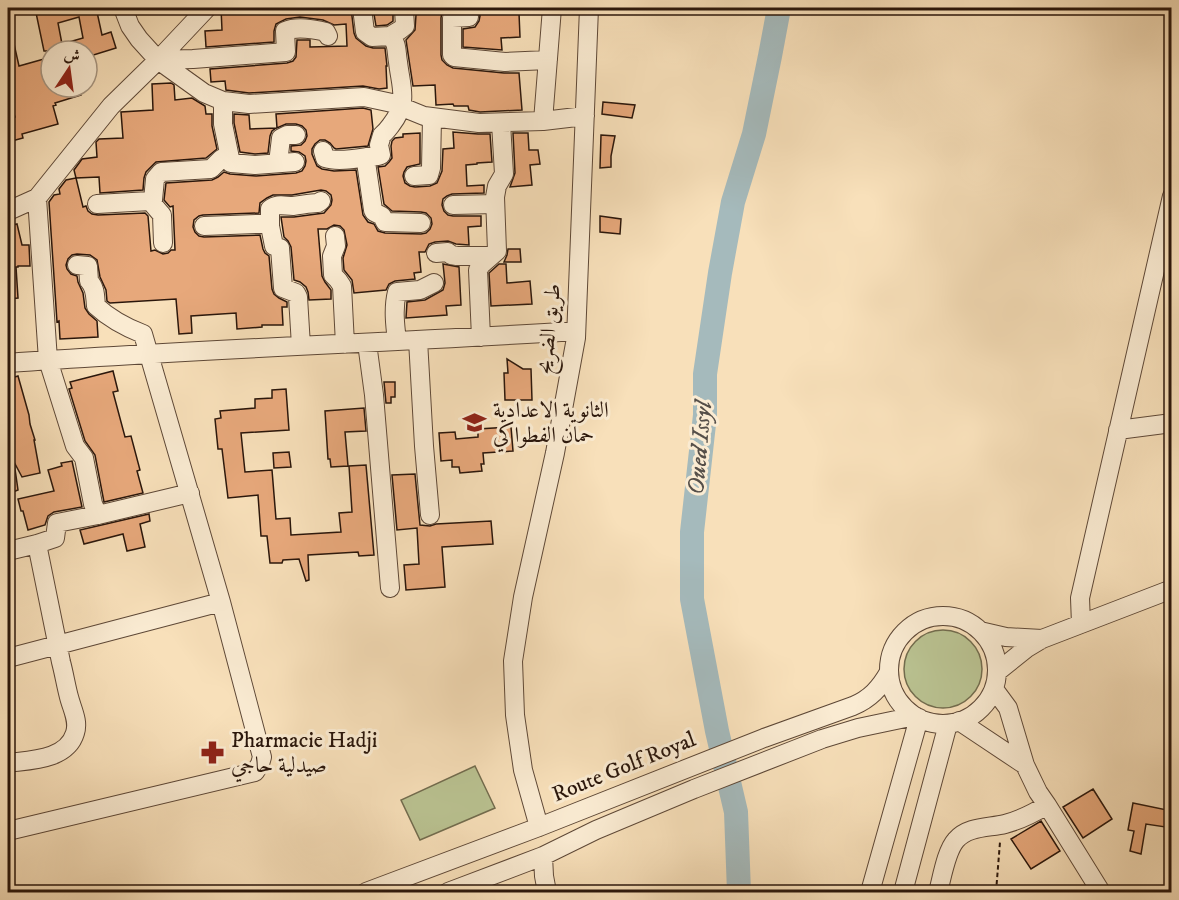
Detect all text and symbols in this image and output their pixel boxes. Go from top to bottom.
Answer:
north arrow [39,39,99,99]
text: ش [62,44,82,67]
street label: طريق الضريح [531,282,572,376]
place label: الثانوية الاعدادية حمان الفطواكي [493,397,609,453]
water label: Oued Issyl [681,397,719,496]
school or university icon: الثانوية الاعدادية حمان الفطواكي [462,410,488,436]
street label: Route Golf Royal [548,726,700,808]
place label: Pharmacie Hadji صيدلية حاجي [231,727,377,783]
pharmacy icon: Pharmacie Hadji صيدلية حاجي [200,740,226,766]

